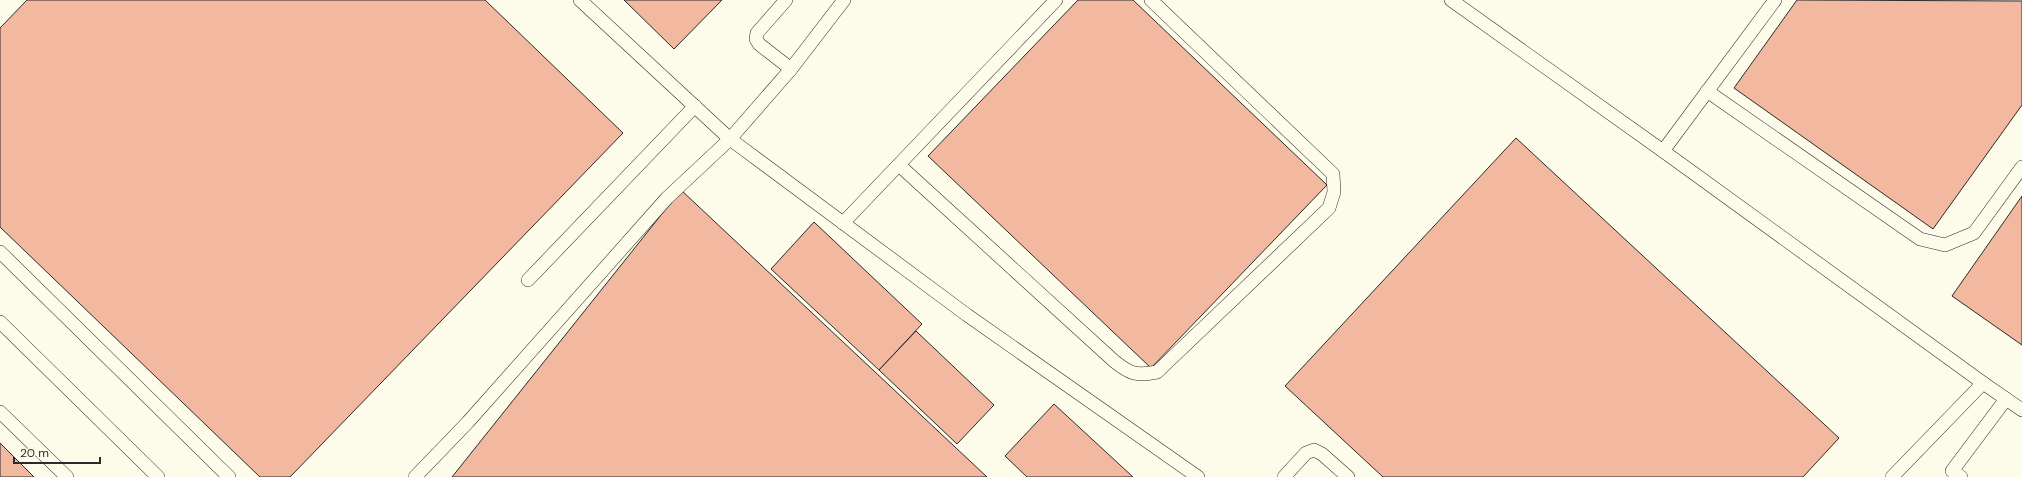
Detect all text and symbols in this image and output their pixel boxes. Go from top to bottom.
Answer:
scale bar [14,439,100,465]
text: 20 m [20,445,49,461]

